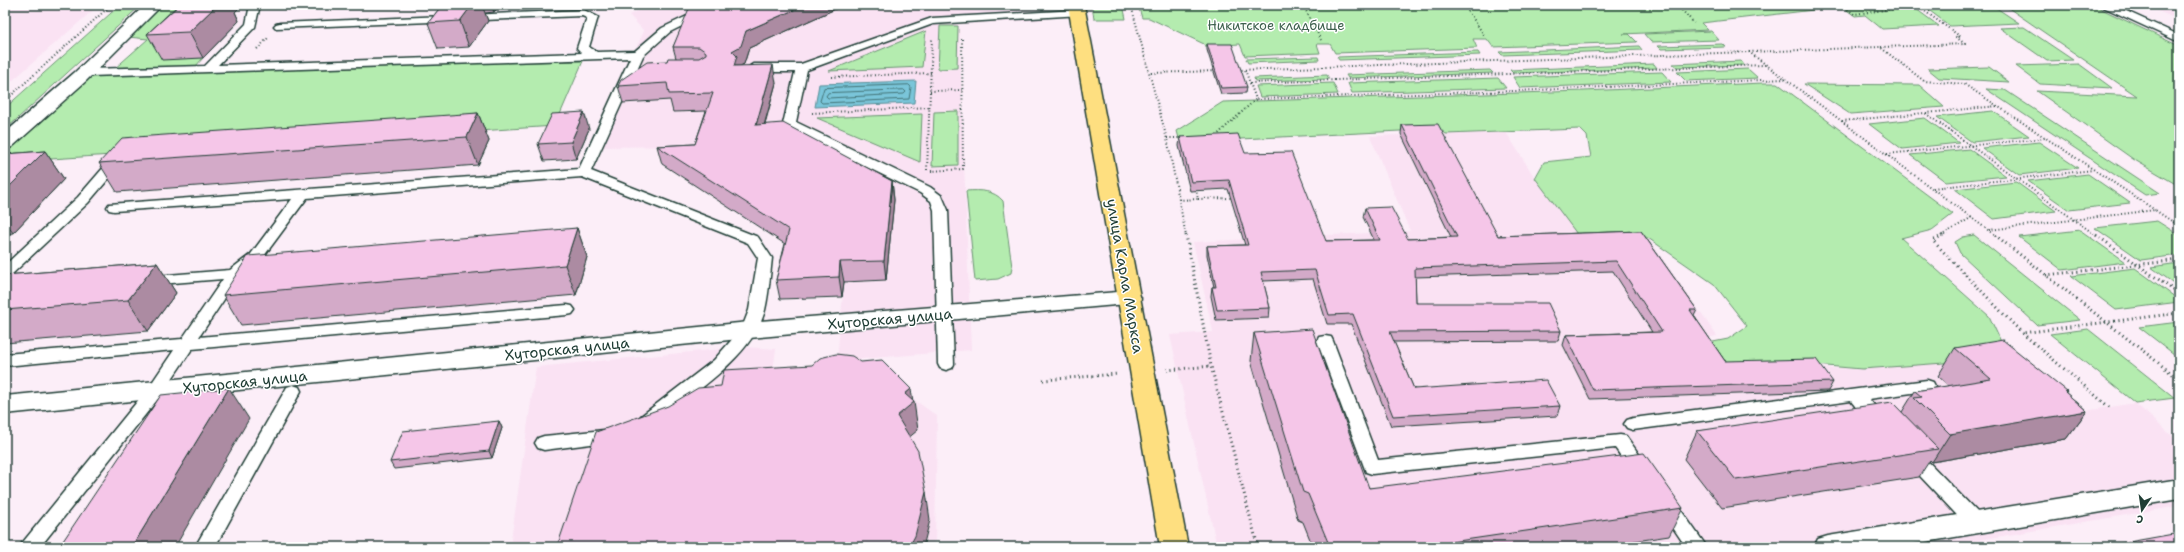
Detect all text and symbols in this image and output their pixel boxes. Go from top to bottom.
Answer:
park label: Никитское кладбище [1207,17,1345,34]
street label: улица Карла Маркса [1102,197,1149,356]
street label: Хуторская улица [827,304,954,334]
street label: Хуторская улица [504,332,631,365]
street label: Хуторская улица [182,365,309,398]
north arrow [2122,490,2162,530]
text: С [2135,511,2145,527]

